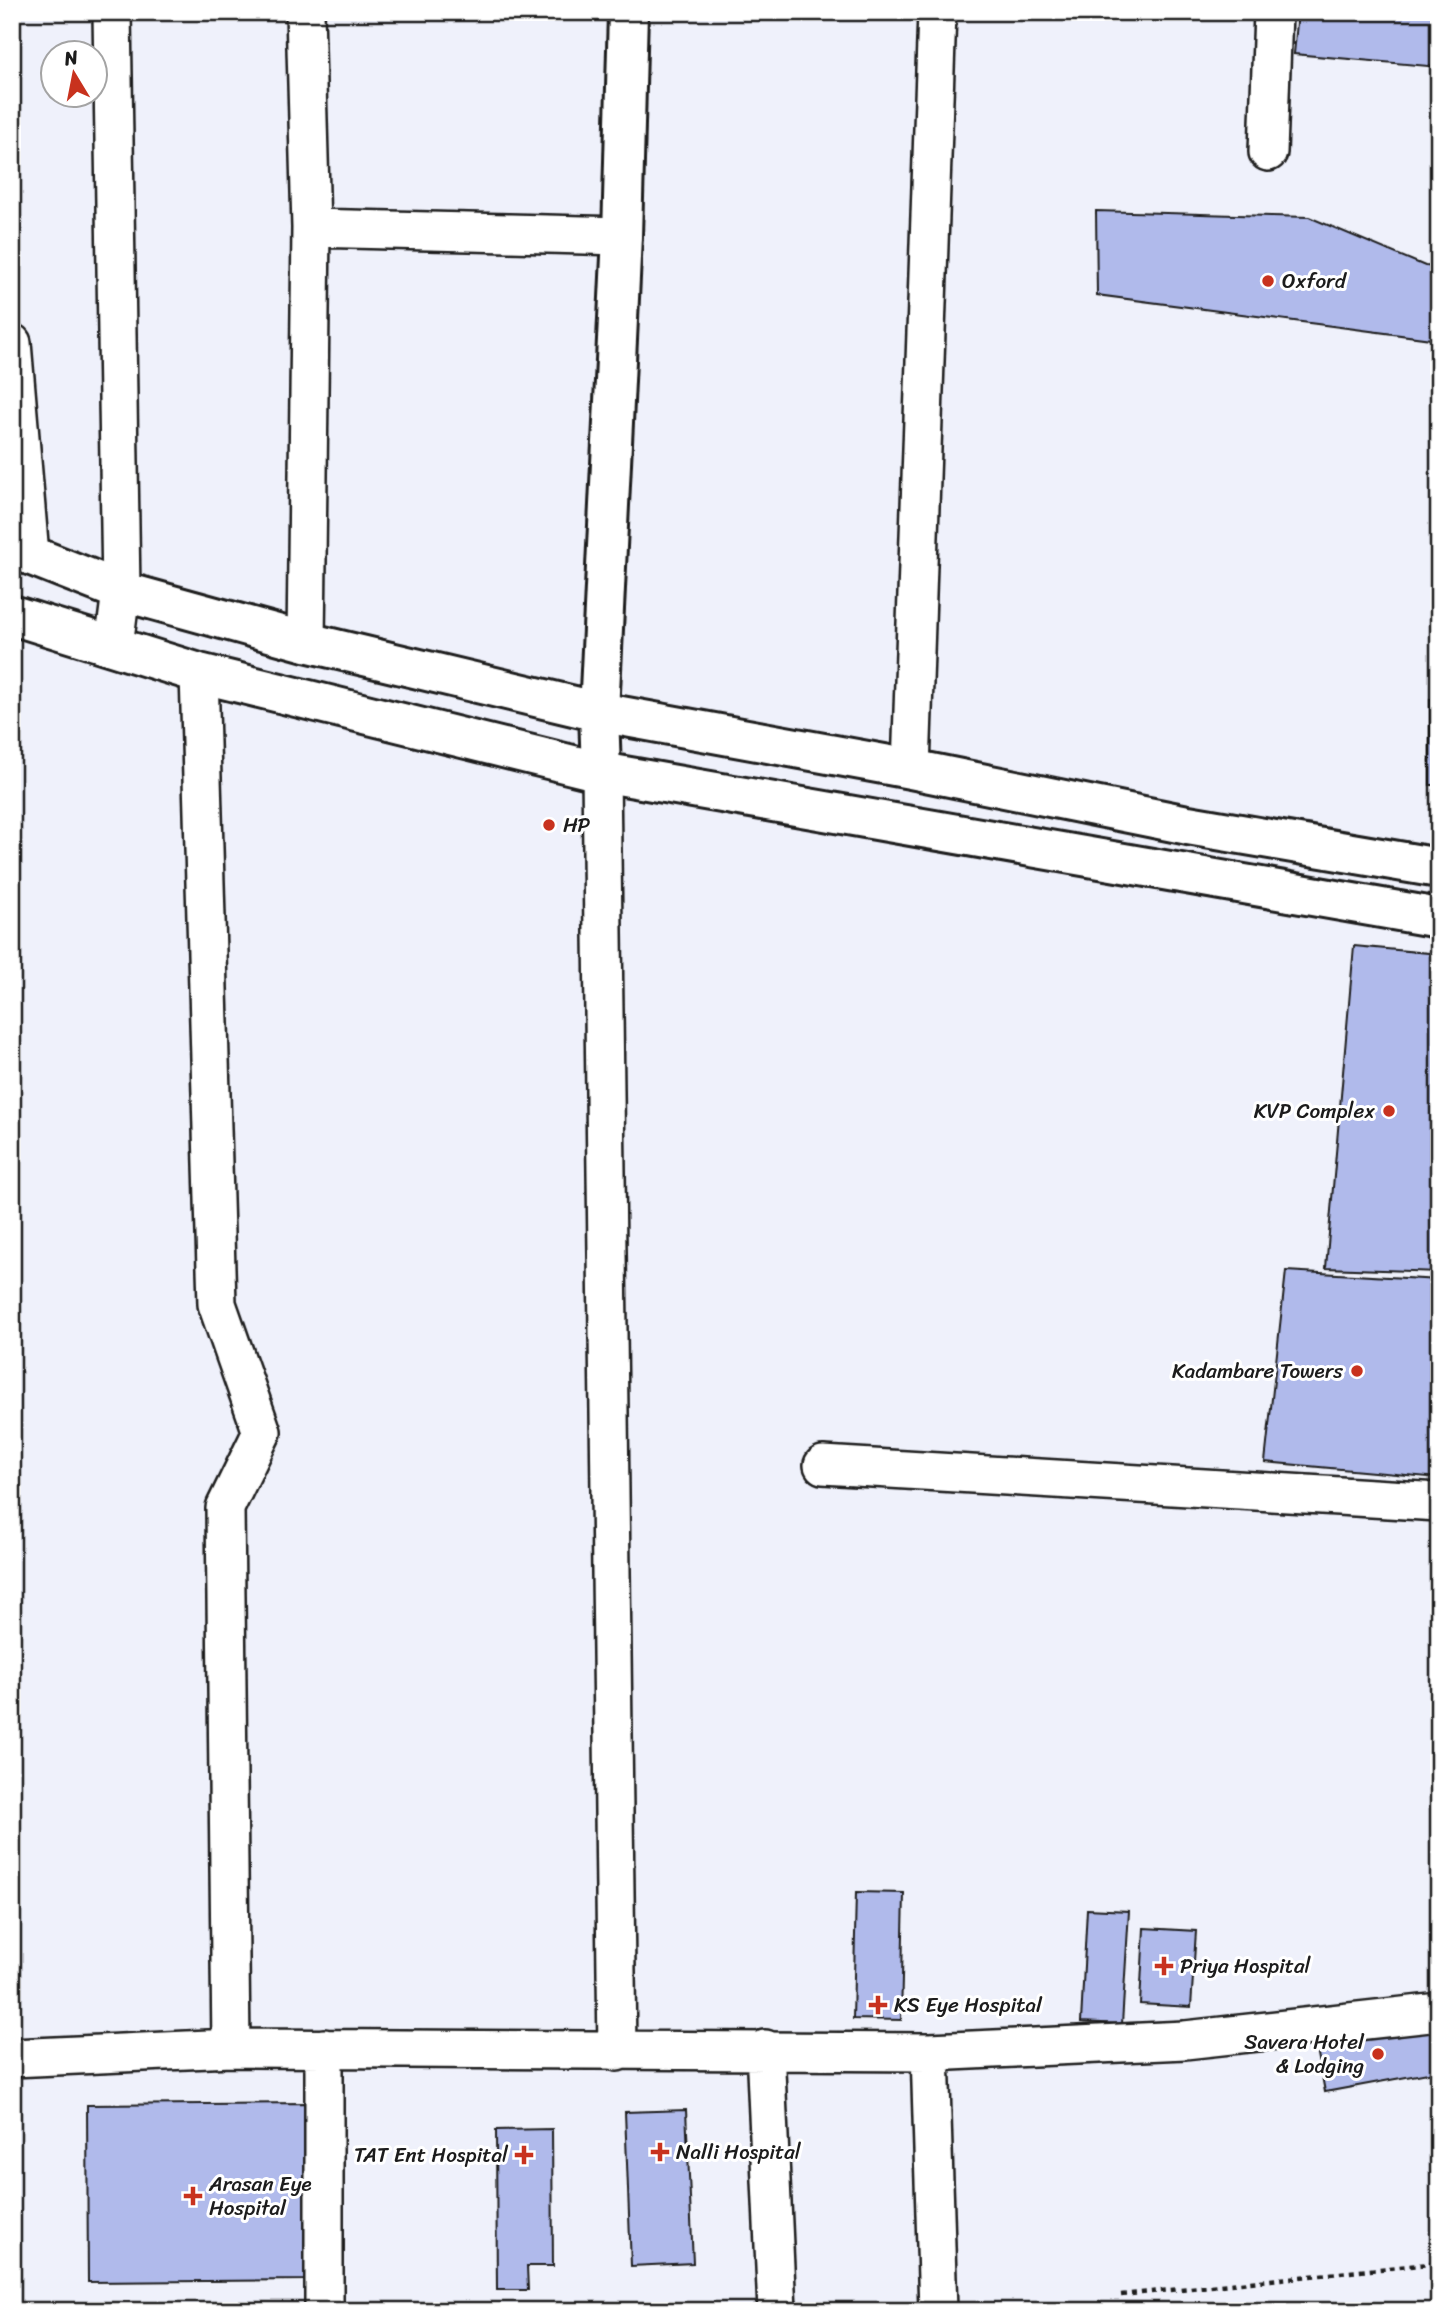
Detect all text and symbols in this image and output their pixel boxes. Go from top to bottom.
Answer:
north arrow [38,38,108,108]
text: N [61,40,81,75]
place label: Oxford [1282,262,1348,300]
marker: Oxford [1260,273,1276,289]
place label: HP [563,806,591,844]
marker: HP [541,817,557,833]
place label: KVP Complex [1254,1092,1375,1130]
marker: KVP Complex [1381,1103,1397,1119]
place label: Kadambare Towers [1172,1352,1343,1390]
marker: Kadambare Towers [1349,1363,1365,1379]
place label: Priya Hospital [1180,1947,1312,1985]
marker: Priya Hospital [1154,1956,1174,1976]
place label: KS Eye Hospital [894,1986,1043,2024]
marker: KS Eye Hospital [868,1995,888,2015]
place label: Savera Hotel & Lodging [1244,2023,1365,2085]
marker: Savera Hotel & Lodging [1370,2046,1386,2062]
place label: Nalli Hospital [676,2133,802,2171]
place label: TAT Ent Hospital [354,2136,509,2174]
marker: Nalli Hospital [650,2142,670,2162]
marker: TAT Ent Hospital [514,2145,534,2165]
place label: Arasan Eye Hospital [208,2165,312,2227]
marker: Arasan Eye Hospital [183,2186,203,2206]

